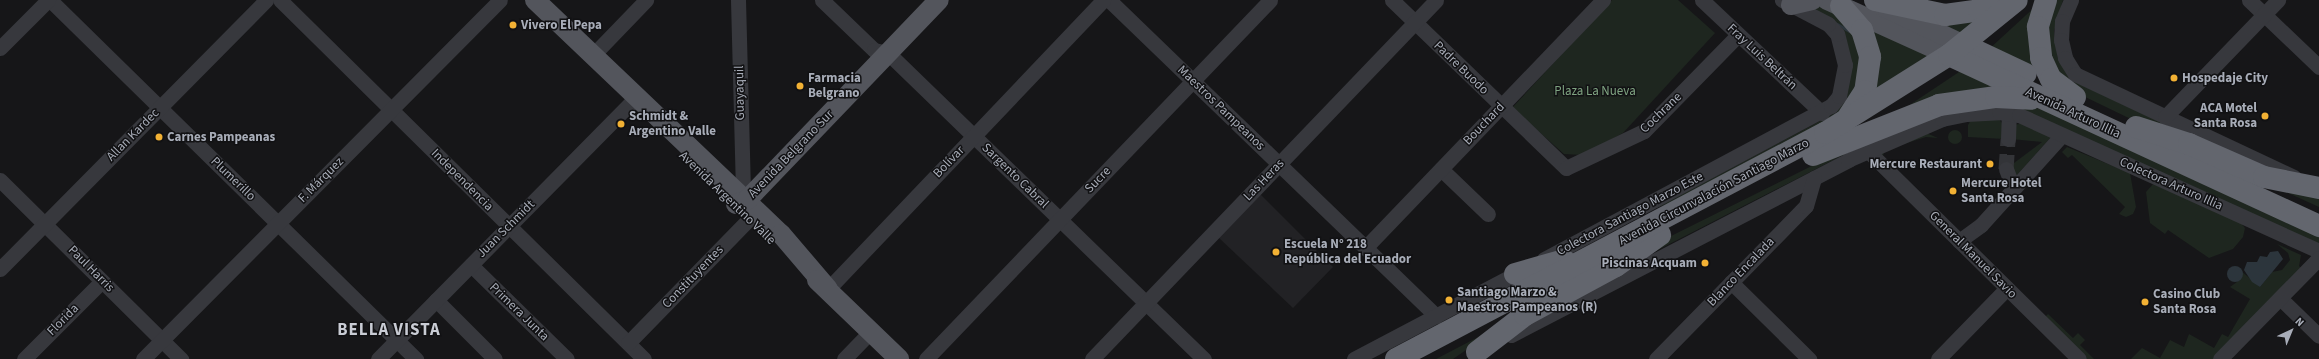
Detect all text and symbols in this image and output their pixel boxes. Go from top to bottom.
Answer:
place label: Vivero El Pepa [521,17,602,33]
marker: Vivero El Pepa [508,20,518,30]
street label: Fray Luis Beltrán [1724,21,1800,93]
street label: Padre Buodo [1430,38,1492,98]
street label: Maestros Pampeanos [1174,62,1268,154]
street label: Guayaquil [732,65,748,121]
place label: Hospedaje City [2182,70,2268,86]
place label: Farmacia Belgrano [808,71,861,102]
marker: Hospedaje City [2169,73,2179,83]
marker: Farmacia Belgrano [795,81,805,91]
park label: Plaza La Nueva [1554,83,1636,99]
street label: Avenida Arturo Illia [2023,84,2123,142]
street label: Cochrane [1637,89,1685,137]
street label: Bouchard [1460,100,1508,148]
place label: ACA Motel Santa Rosa [2194,101,2257,132]
street label: Allan Kardec [103,105,163,165]
street label: Avenida Belgrano Sur [745,107,837,201]
place label: Schmidt & Argentino Valle [629,109,716,140]
marker: ACA Motel Santa Rosa [2260,111,2270,121]
marker: Schmidt & Argentino Valle [616,119,626,129]
place label: Carnes Pampeanas [167,129,275,145]
marker: Carnes Pampeanas [154,132,164,142]
street label: Avenida Circunvalación Santiago Marzo [1616,135,1812,249]
street label: Sargento Cabral [978,140,1052,212]
street label: Bolívar [930,143,968,181]
street label: Independencia [428,146,496,214]
street label: Avenida Argentino Valle [676,148,778,248]
street label: Plumerillo [207,154,259,204]
street label: F. Márquez [295,154,347,206]
street label: Colectora Arturo Illia [2117,154,2225,214]
street label: Las Heras [1240,156,1288,204]
place label: Mercure Restaurant [1869,156,1982,172]
marker: Mercure Restaurant [1985,159,1995,169]
street label: Sucre [1082,164,1114,196]
street label: Colectora Santiago Marzo Este [1554,169,1706,259]
place label: Mercure Hotel Santa Rosa [1961,176,2041,207]
marker: Mercure Hotel Santa Rosa [1948,186,1958,196]
street label: Juan Schmidt [474,197,538,261]
street label: General Manuel Savio [1926,208,2020,302]
street label: Blanco Encalada [1704,234,1778,310]
place label: Escuela N° 218 República del Ecuador [1284,237,1411,268]
street label: Constituyentes [659,242,727,312]
street label: Paul Harris [65,243,117,295]
marker: Escuela N° 218 República del Ecuador [1271,247,1281,257]
place label: Piscinas Acquam [1602,255,1697,271]
marker: Piscinas Acquam [1700,258,1710,268]
street label: Primera Junta [486,280,552,344]
place label: Santiago Marzo & Maestros Pampeanos (R) [1457,285,1598,316]
place label: Casino Club Santa Rosa [2153,287,2220,318]
marker: Santiago Marzo & Maestros Pampeanos (R) [1444,295,1454,305]
marker: Casino Club Santa Rosa [2140,297,2150,307]
street label: Florida [44,301,82,339]
north arrow [2271,311,2311,351]
text: N [2292,314,2308,330]
district label: BELLA VISTA [337,321,441,341]

